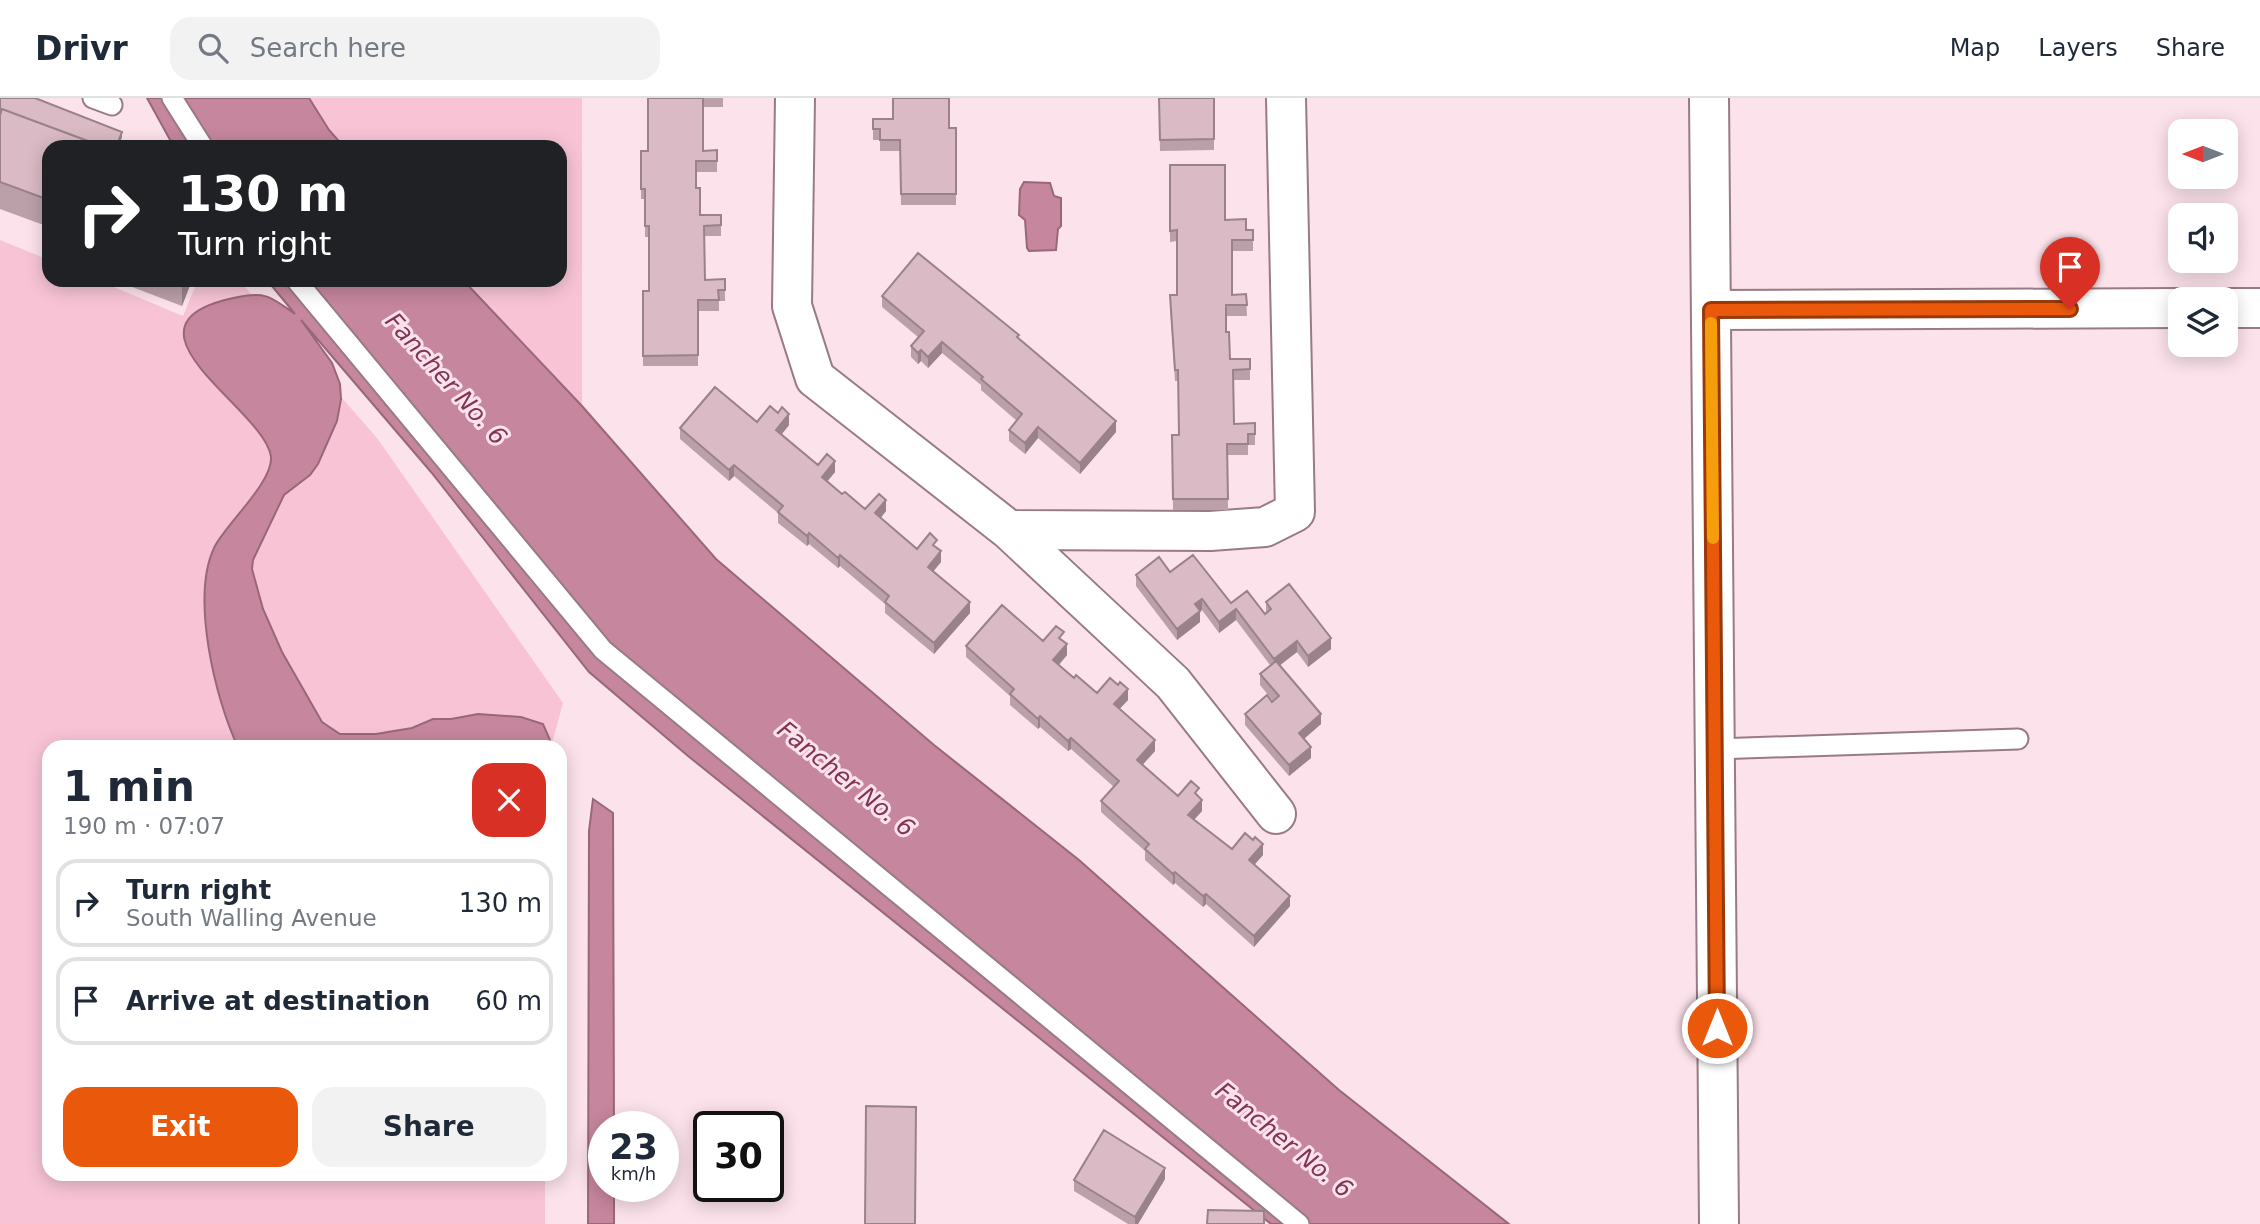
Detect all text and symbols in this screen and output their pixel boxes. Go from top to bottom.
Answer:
search box [170,17,660,80]
text: Drivr [35,29,128,68]
icon: search [194,29,232,67]
text: Search here [250,33,406,63]
text: Map [1950,34,2000,62]
text: Layers [2038,34,2118,62]
text: Share [2156,34,2225,62]
north arrow [2168,119,2238,189]
map controls [2168,119,2238,357]
text: 130 m [178,166,348,223]
icon: right [63,168,154,259]
button: sound [2168,203,2238,273]
text: Turn right [178,225,331,263]
pin [2040,237,2100,309]
icon: arrive [2051,248,2089,286]
button: layers [2168,287,2238,357]
water label: Fancher No. 6 [380,307,512,451]
water label: Fancher No. 6 [772,715,920,843]
text: 1 min [63,762,195,811]
button: close [472,763,546,837]
text: 190 m · 07:07 [63,813,225,839]
text: Turn right [126,875,271,905]
icon: right [67,884,105,922]
text: 130 m [459,888,542,918]
text: South Walling Avenue [126,905,377,931]
icon: arrive [67,982,105,1020]
text: Arrive at destination [126,986,430,1016]
text: 60 m [475,986,542,1016]
position arrow [1680,991,1754,1065]
water label: Fancher No. 6 [1210,1076,1358,1204]
button: Exit [63,1087,298,1167]
button: Share [312,1087,546,1167]
speed limit sign: 30 [693,1111,784,1202]
text: 23 [609,1127,658,1167]
text: km/h [611,1163,656,1184]

